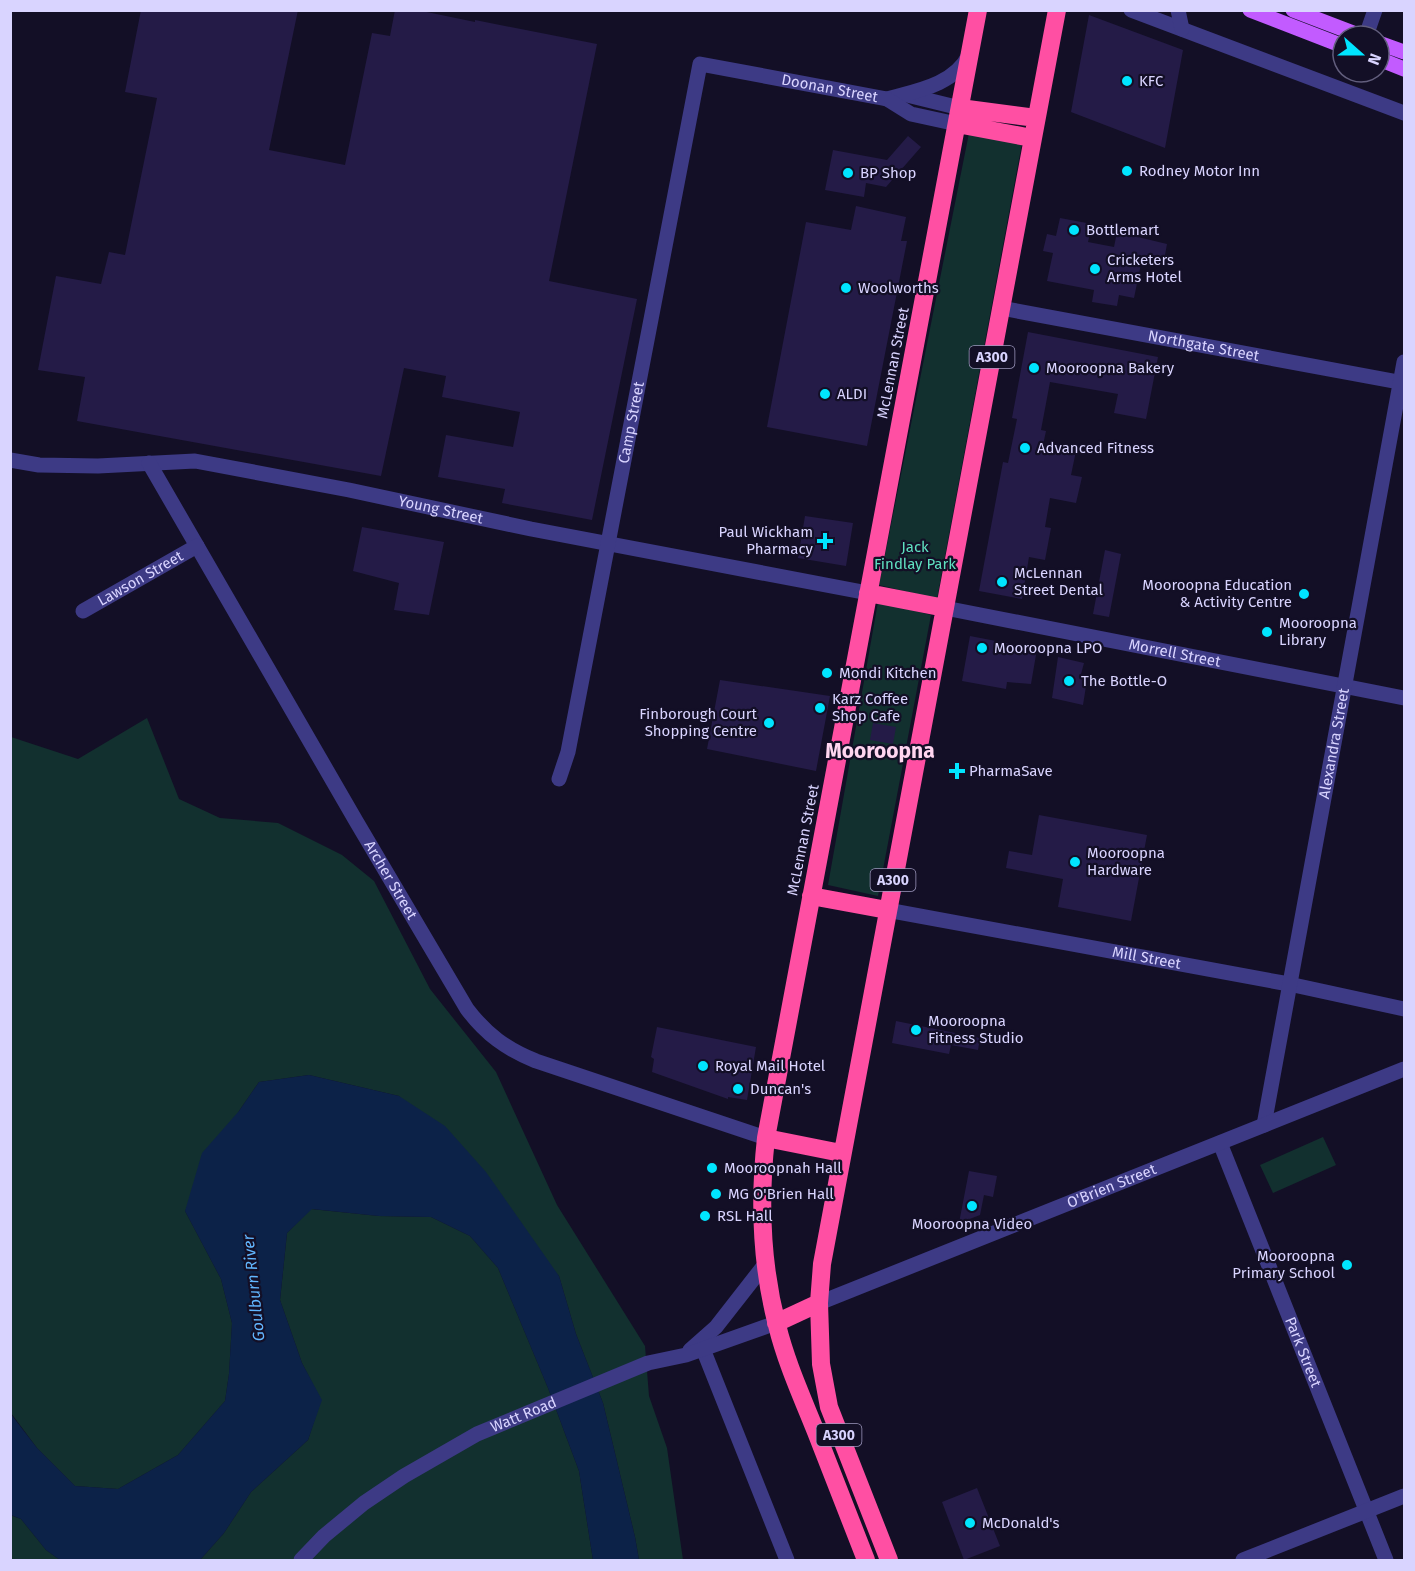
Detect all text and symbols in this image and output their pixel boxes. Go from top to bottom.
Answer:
north arrow [1331,24,1391,84]
text: N [1364,51,1385,68]
street label: Doonan Street [780,70,880,106]
place label: KFC [1139,72,1164,90]
marker: KFC [1120,74,1134,88]
place label: Rodney Motor Inn [1139,162,1260,180]
place label: BP Shop [860,164,916,182]
marker: Rodney Motor Inn [1120,164,1134,178]
marker: BP Shop [841,166,855,180]
place label: Bottlemart [1086,221,1160,239]
marker: Bottlemart [1067,223,1081,237]
place label: Cricketers Arms Hotel [1107,251,1183,286]
marker: Cricketers Arms Hotel [1088,262,1102,276]
place label: Woolworths [858,279,939,297]
marker: Woolworths [839,281,853,295]
street label: McLennan Street [873,305,913,420]
street label: Northgate Street [1146,327,1261,365]
road number: A300 [970,346,1014,368]
place label: Mooroopna Bakery [1046,359,1175,377]
marker: Mooroopna Bakery [1027,361,1041,375]
street label: Camp Street [615,379,648,465]
place label: ALDI [837,385,867,403]
marker: ALDI [818,387,832,401]
place label: Advanced Fitness [1037,439,1154,457]
marker: Advanced Fitness [1018,441,1032,455]
street label: Young Street [397,492,485,528]
place label: Paul Wickham Pharmacy [719,523,814,558]
marker: Paul Wickham Pharmacy [818,534,832,548]
park label: Jack Findlay Park [874,538,956,573]
street label: Lawson Street [94,547,187,610]
place label: McLennan Street Dental [1014,564,1104,599]
marker: McLennan Street Dental [995,575,1009,589]
place label: Mooroopna Education & Activity Centre [1142,576,1292,611]
marker: Mooroopna Education & Activity Centre [1297,587,1311,601]
place label: Mooroopna Library [1279,614,1357,649]
marker: Mooroopna Library [1260,625,1274,639]
street label: Morrell Street [1127,635,1223,671]
place label: Mooroopna LPO [994,639,1102,657]
marker: Mooroopna LPO [975,641,989,655]
place label: Mondi Kitchen [839,664,937,682]
marker: Mondi Kitchen [820,666,834,680]
place label: The Bottle-O [1081,672,1167,690]
marker: The Bottle-O [1062,674,1076,688]
street label: Alexandra Street [1315,686,1353,800]
place label: Karz Coffee Shop Cafe [832,690,908,725]
marker: Karz Coffee Shop Cafe [813,701,827,715]
place label: Finborough Court Shopping Centre [639,705,758,740]
marker: Finborough Court Shopping Centre [762,716,776,730]
district label: Mooroopna [825,738,935,764]
place label: PharmaSave [969,762,1053,780]
marker: PharmaSave [950,764,964,778]
street label: McLennan Street [783,782,823,897]
street label: Archer Street [361,837,421,923]
place label: Mooroopna Hardware [1087,844,1165,879]
marker: Mooroopna Hardware [1068,855,1082,869]
road number: A300 [870,869,916,891]
street label: Mill Street [1111,943,1183,973]
place label: Mooroopna Fitness Studio [928,1012,1024,1047]
marker: Mooroopna Fitness Studio [909,1023,923,1037]
place label: Royal Mail Hotel [715,1057,826,1075]
marker: Royal Mail Hotel [696,1059,710,1073]
place label: Duncan's [750,1080,811,1098]
marker: Duncan's [731,1082,745,1096]
place label: Mooroopnah Hall [724,1159,842,1177]
street label: O'Brien Street [1064,1160,1159,1212]
marker: Mooroopnah Hall [705,1161,719,1175]
place label: MG O'Brien Hall [728,1185,834,1203]
marker: MG O'Brien Hall [709,1187,723,1201]
marker: Mooroopna Video [965,1199,979,1213]
place label: RSL Hall [717,1207,773,1225]
marker: RSL Hall [698,1209,712,1223]
place label: Mooroopna Video [912,1215,1032,1233]
water label: Goulburn River [238,1233,269,1342]
place label: Mooroopna Primary School [1232,1247,1336,1282]
marker: Mooroopna Primary School [1340,1258,1354,1272]
street label: Park Street [1281,1314,1326,1390]
street label: Watt Road [488,1393,559,1436]
road number: A300 [816,1424,862,1446]
place label: McDonald's [982,1514,1060,1532]
marker: McDonald's [963,1516,977,1530]

